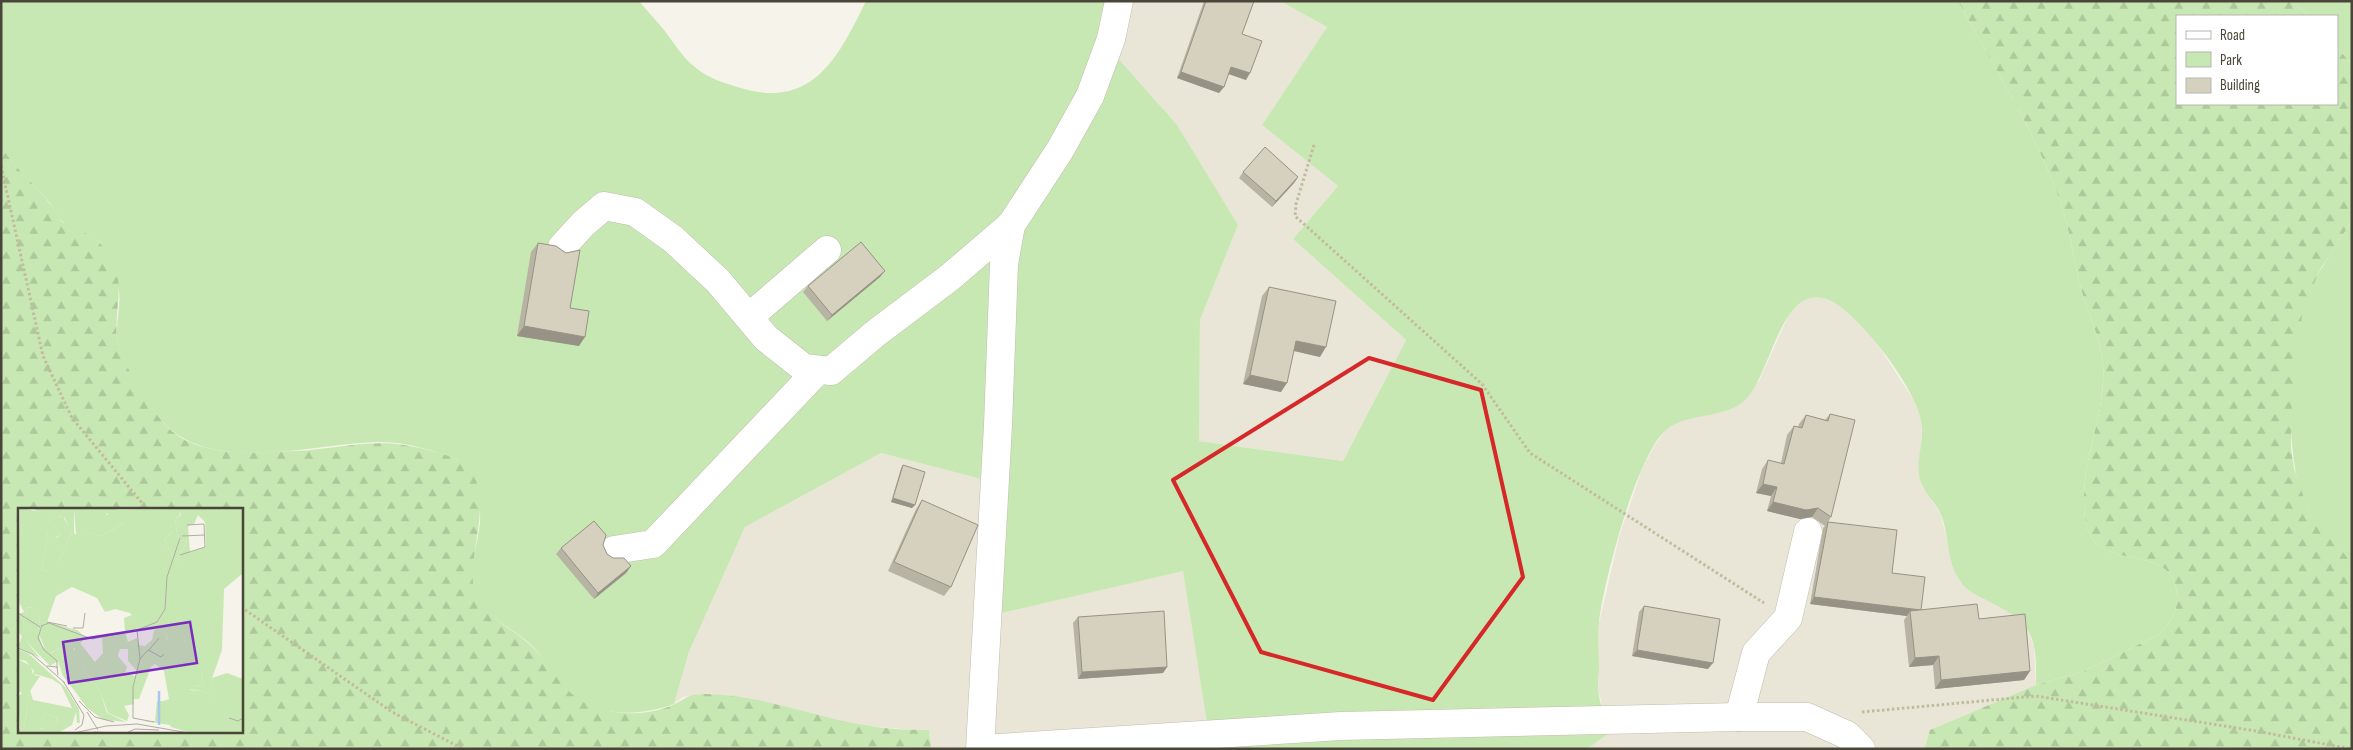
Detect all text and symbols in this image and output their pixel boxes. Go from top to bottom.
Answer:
legend [2176,15,2338,105]
text: Road [2220,26,2245,45]
text: Park [2220,51,2242,70]
text: Building [2220,76,2260,95]
inset map [18,508,242,732]

